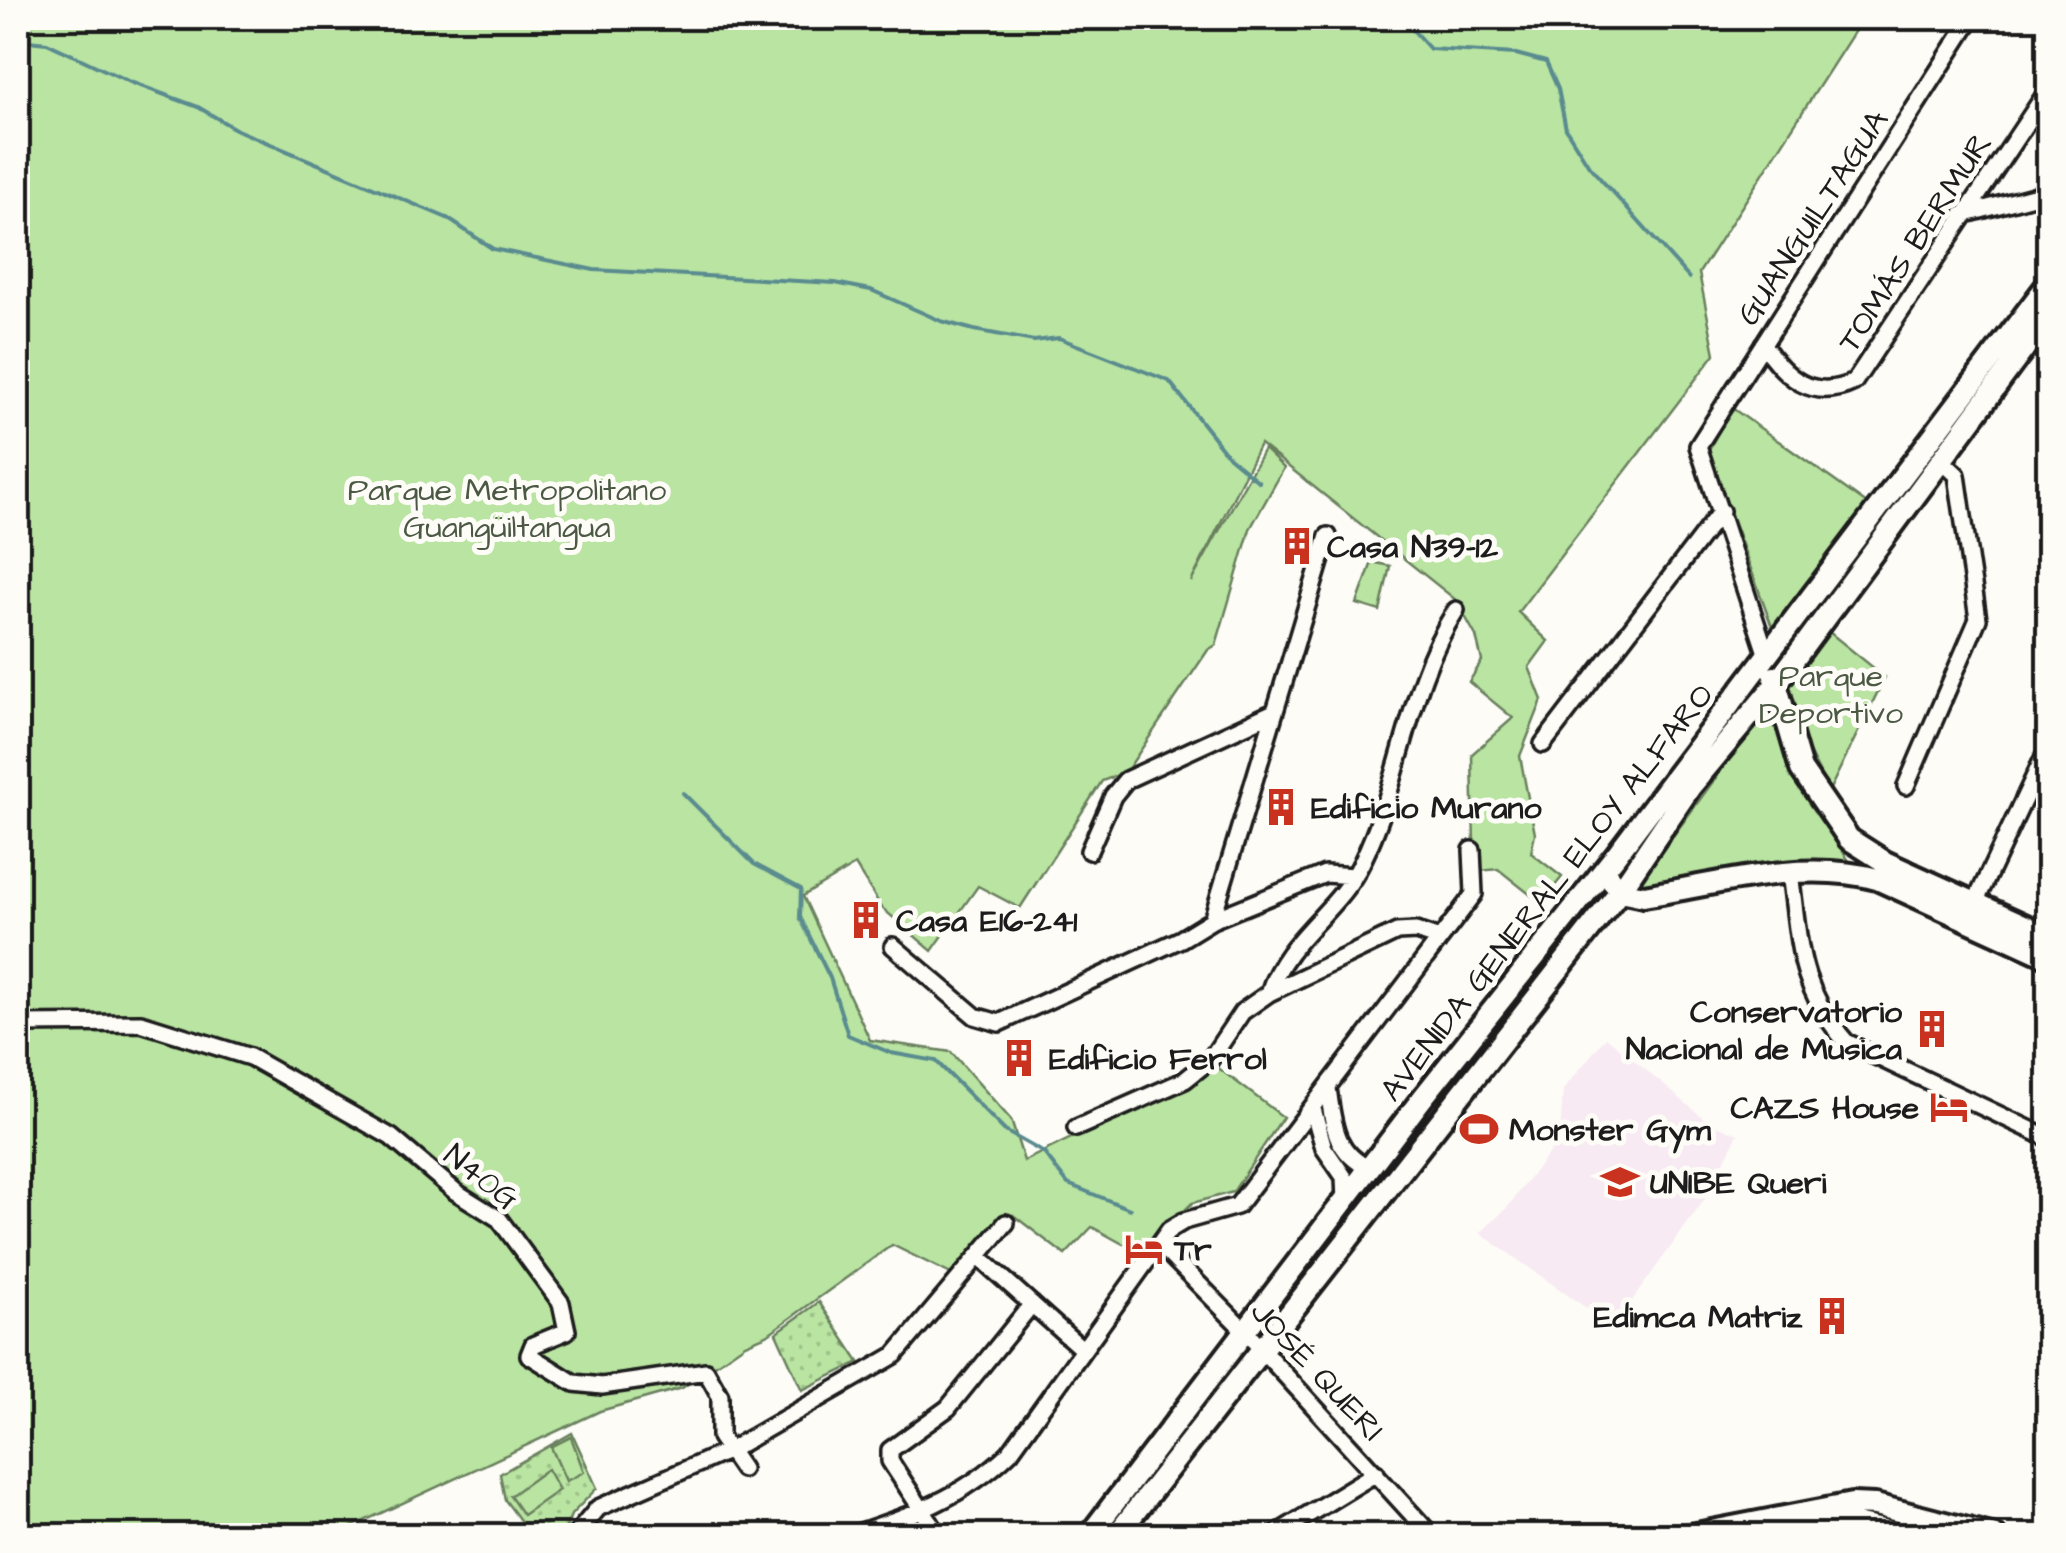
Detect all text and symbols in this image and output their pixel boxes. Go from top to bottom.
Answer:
street label: GUANGUILTAGUA [1727,101,1900,334]
street label: TOMÁS BERMUR [1827,124,2003,361]
park label: Parque Metropolitano Guangüiltangua [348,468,666,550]
building icon: Casa N39-12 [1276,525,1318,567]
place label: Casa N39-12 [1327,525,1499,570]
park label: Parque Deportivo [1759,654,1903,736]
street label: AVENIDA GENERAL ELOY ALFARO [1370,675,1725,1111]
building icon: Edificio Murano [1260,786,1302,828]
place label: Edificio Murano [1311,786,1543,831]
building icon: Casa E16-241 [845,899,887,941]
place label: Casa E16-241 [896,899,1077,944]
place label: Conservatorio Nacional de Musica [1626,990,1903,1072]
building icon: Conservatorio Nacional de Musica [1911,1008,1953,1050]
building icon: Edificio Ferrol [998,1037,1040,1079]
place label: Edificio Ferrol [1049,1037,1267,1082]
place label: CAZS House [1730,1086,1919,1131]
hotel icon: CAZS House [1928,1086,1970,1128]
sports icon: Monster Gym [1458,1108,1500,1150]
place label: Monster Gym [1509,1108,1712,1154]
street label: N40G [434,1134,528,1221]
school or university icon: UNIBE Queri [1599,1161,1641,1203]
place label: UNIBE Queri [1650,1161,1826,1206]
hotel icon: Tr [1123,1228,1165,1270]
place label: Tr [1173,1228,1212,1273]
street label: JOSÉ QUERI [1240,1291,1394,1451]
place label: Edimca Matriz [1594,1295,1803,1340]
building icon: Edimca Matriz [1811,1295,1853,1337]

